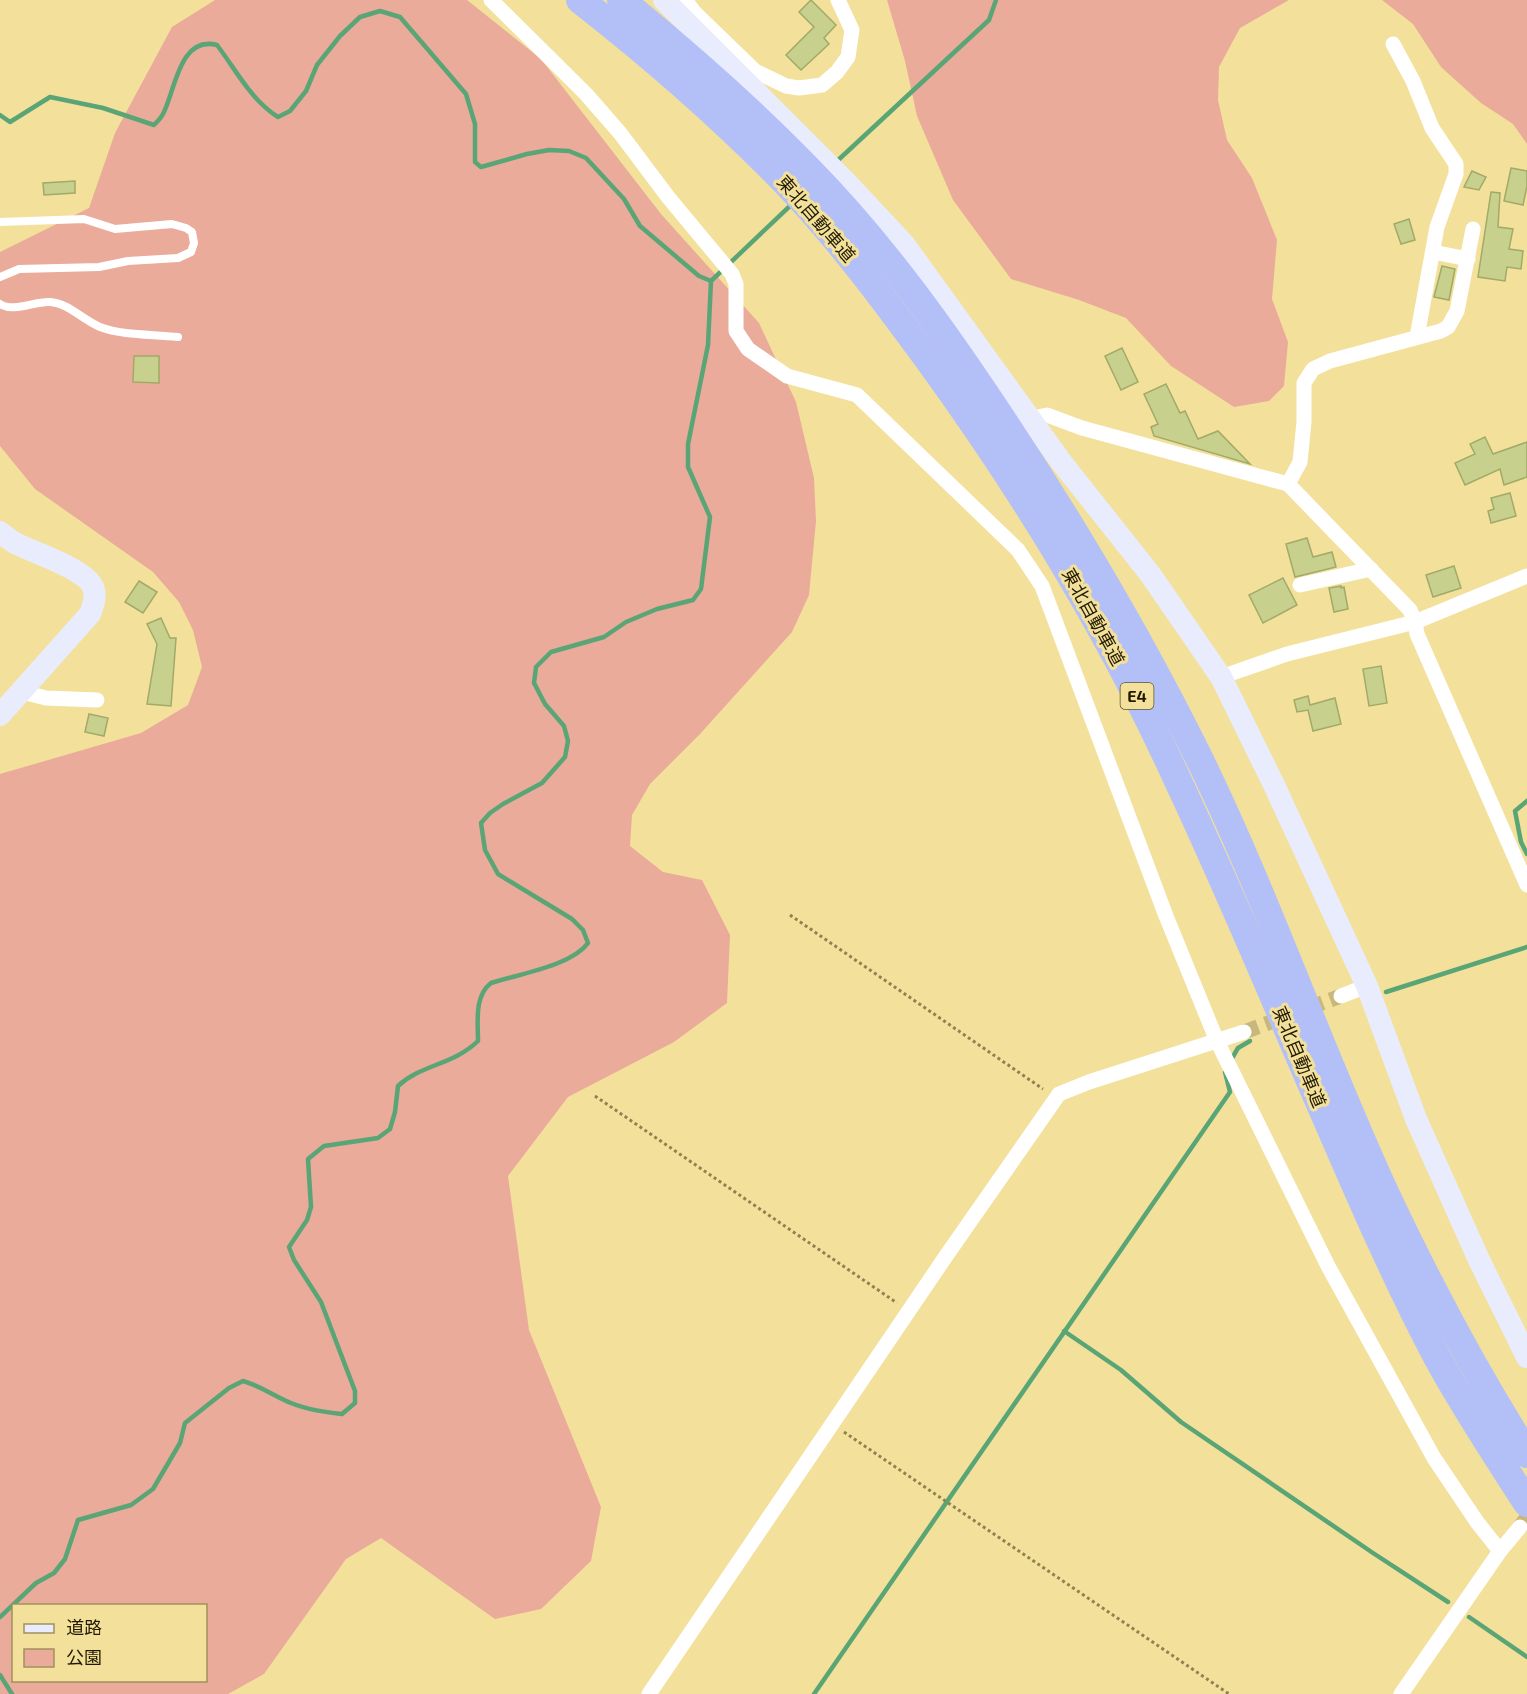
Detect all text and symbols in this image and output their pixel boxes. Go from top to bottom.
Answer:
street label: 東北自動車道 [773,170,860,266]
street label: 東北自動車道 [1058,564,1130,669]
road number: E4 [1120,683,1154,709]
street label: 東北自動車道 [1269,1003,1331,1111]
legend [12,1604,207,1682]
text: 道路 [66,1616,102,1638]
text: 公園 [66,1646,102,1668]

